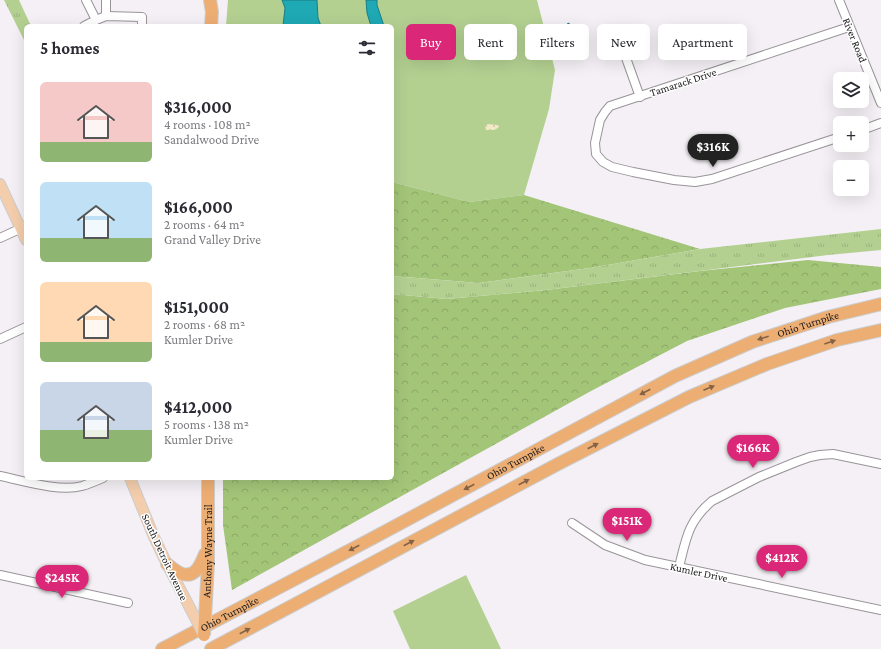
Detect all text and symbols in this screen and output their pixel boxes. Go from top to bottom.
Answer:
street label: River Road [841,16,869,64]
chip: Buy [406,24,456,60]
chip: Rent [464,24,517,60]
chip: Filters [525,24,589,60]
chip: New [597,24,650,60]
chip: Apartment [658,24,747,60]
icon: filters [356,37,378,59]
text: 5 homes [40,39,99,58]
street label: Tamarack Drive [648,66,718,98]
map controls [833,72,869,196]
button: layers [833,72,869,108]
icon: home [72,98,120,146]
text: $316,000 [164,98,232,117]
button: + [833,116,869,152]
text: 4 rooms · 108 m² [164,117,251,132]
text: Sandalwood Drive [164,132,259,147]
pin: $316K [685,134,741,168]
text: $316K [696,139,730,154]
button: − [833,160,869,196]
icon: home [72,198,120,246]
text: $166,000 [164,198,233,217]
text: 2 rooms · 64 m² [164,217,245,232]
text: Grand Valley Drive [164,232,261,247]
icon: home [72,298,120,346]
text: $151,000 [164,298,229,317]
street label: Ohio Turnpike [775,309,840,339]
text: 2 rooms · 68 m² [164,317,245,332]
text: Kumler Drive [164,332,233,347]
one-way arrow [757,335,769,341]
one-way arrow [825,339,837,345]
one-way arrow [703,385,715,391]
one-way arrow [639,389,651,396]
icon: home [72,398,120,446]
text: $412,000 [164,398,232,417]
text: 5 rooms · 138 m² [164,417,249,432]
text: Kumler Drive [164,432,233,447]
pin: $166K [725,435,781,469]
text: $166K [736,440,770,455]
street label: Ohio Turnpike [484,441,547,482]
one-way arrow [587,443,598,449]
one-way arrow [518,479,530,485]
one-way arrow [463,483,474,490]
street label: Anthony Wayne Trail [200,504,215,598]
pin: $151K [599,508,655,542]
street label: South Detroit Avenue [140,512,190,602]
text: $151K [612,513,642,528]
one-way arrow [404,540,415,546]
one-way arrow [348,545,360,551]
pin: $412K [754,545,810,579]
text: $412K [765,550,799,565]
street label: Kumler Drive [669,560,729,584]
pin: $245K [34,565,90,599]
text: $245K [45,570,79,585]
street label: Ohio Turnpike [198,593,261,634]
one-way arrow [240,627,251,634]

